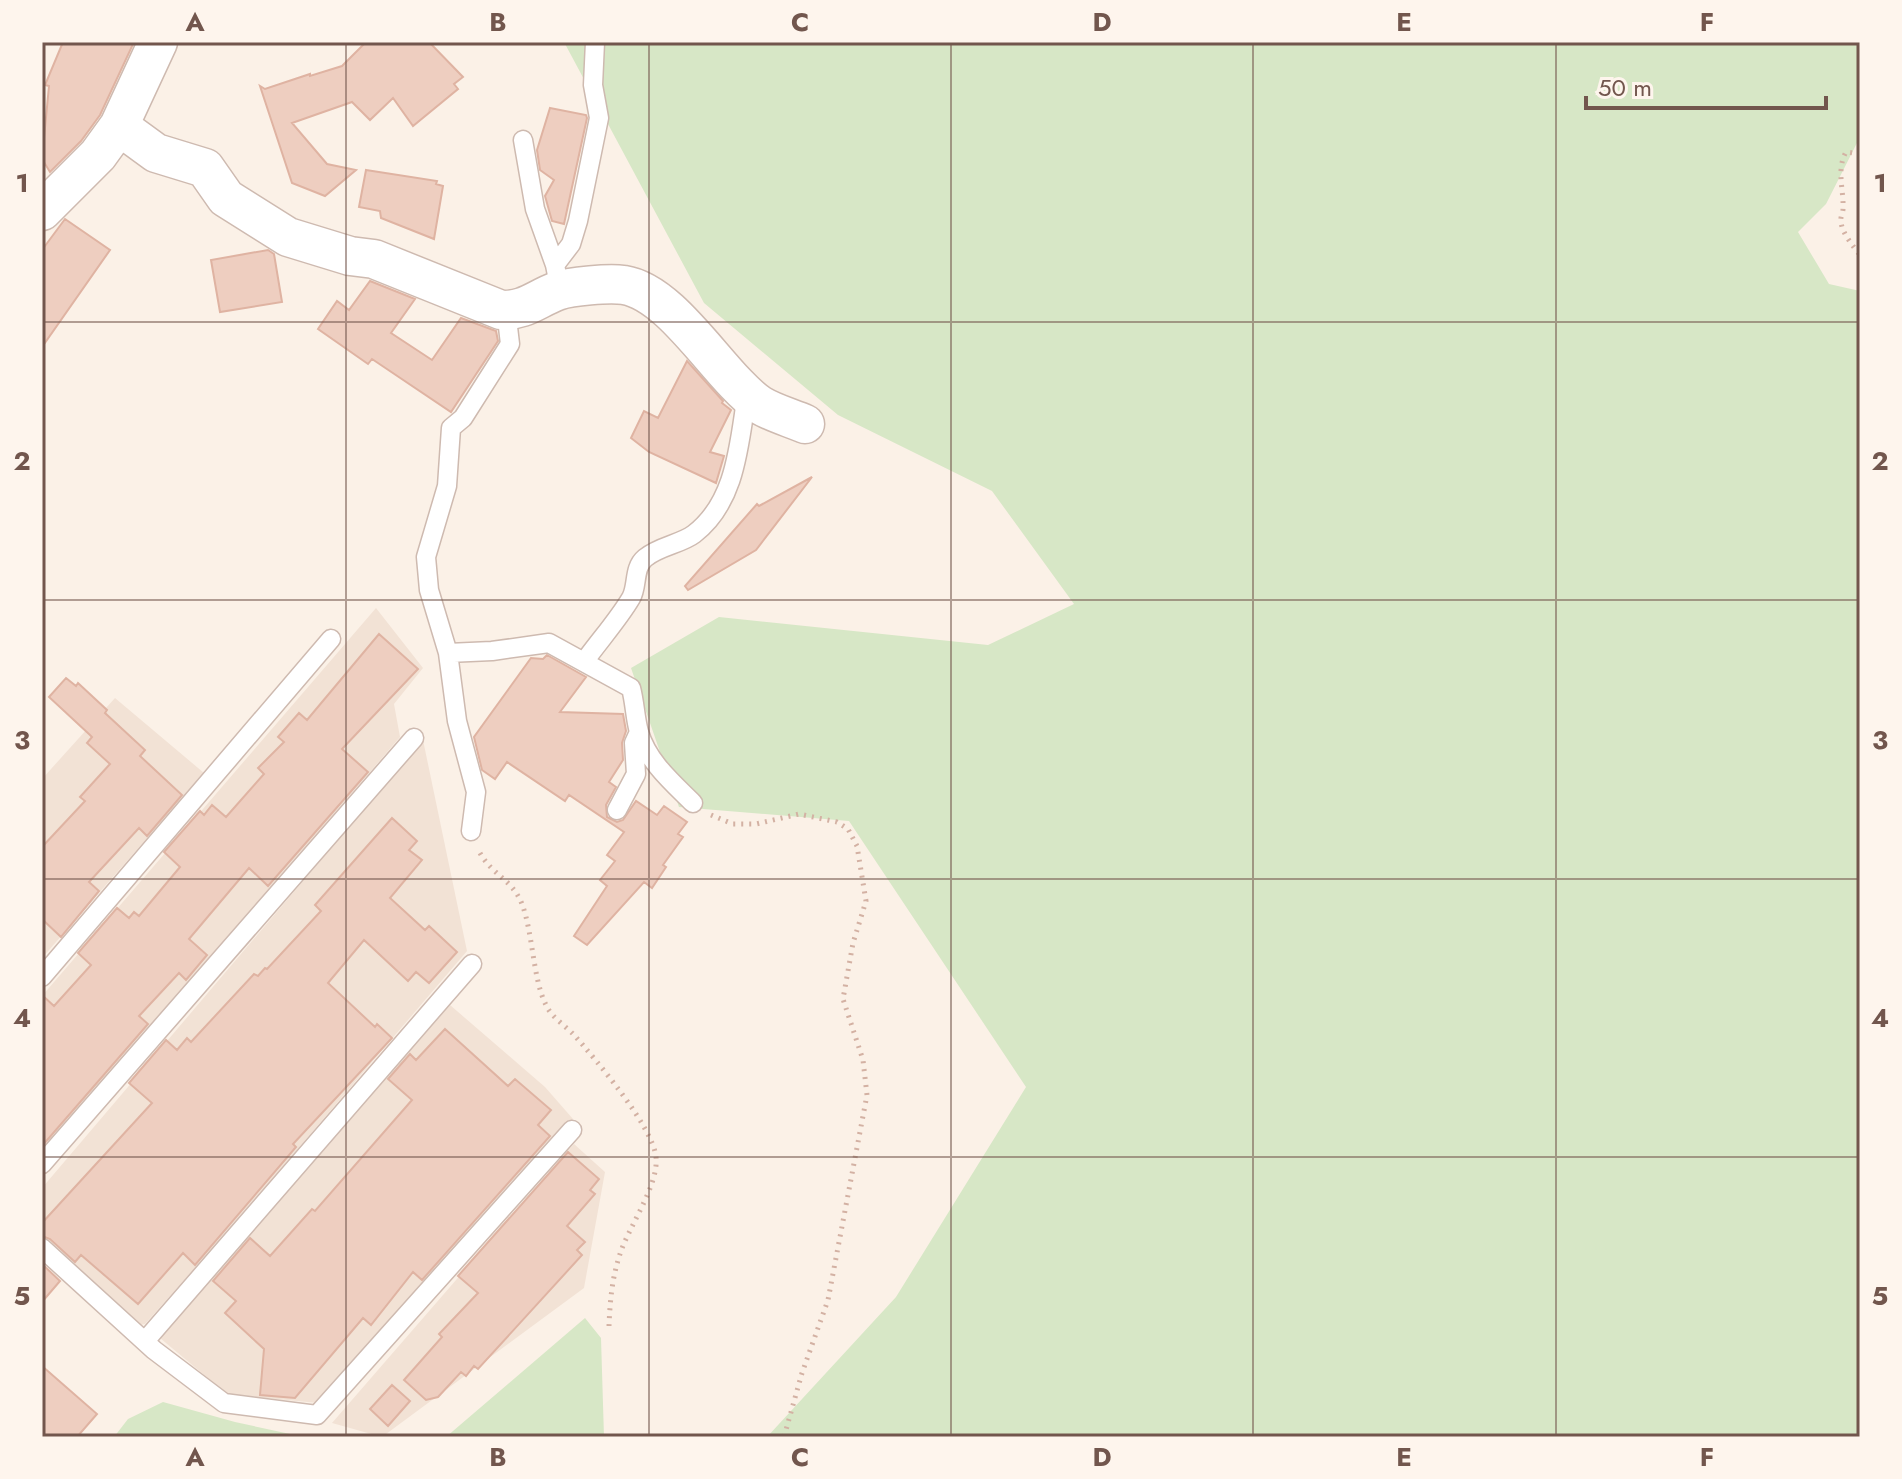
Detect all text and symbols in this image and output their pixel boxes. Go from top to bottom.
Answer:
text: A [184,3,205,41]
text: B [489,3,507,41]
text: C [791,3,809,41]
text: D [1092,3,1112,41]
text: E [1396,3,1412,41]
text: F [1700,3,1714,41]
scale bar [1586,60,1826,110]
text: 50 m [1598,70,1652,105]
text: 1 [15,164,29,202]
text: 1 [1873,164,1887,202]
text: 2 [13,442,31,480]
text: 2 [1871,442,1889,480]
text: 3 [14,721,30,759]
text: 3 [1872,721,1888,759]
text: 4 [13,999,31,1037]
text: 4 [1871,999,1889,1037]
text: 5 [14,1277,30,1315]
text: 5 [1872,1277,1888,1315]
text: A [184,1438,205,1476]
text: B [489,1438,507,1476]
text: C [791,1438,809,1476]
text: D [1092,1438,1112,1476]
text: E [1396,1438,1412,1476]
text: F [1700,1438,1714,1476]

